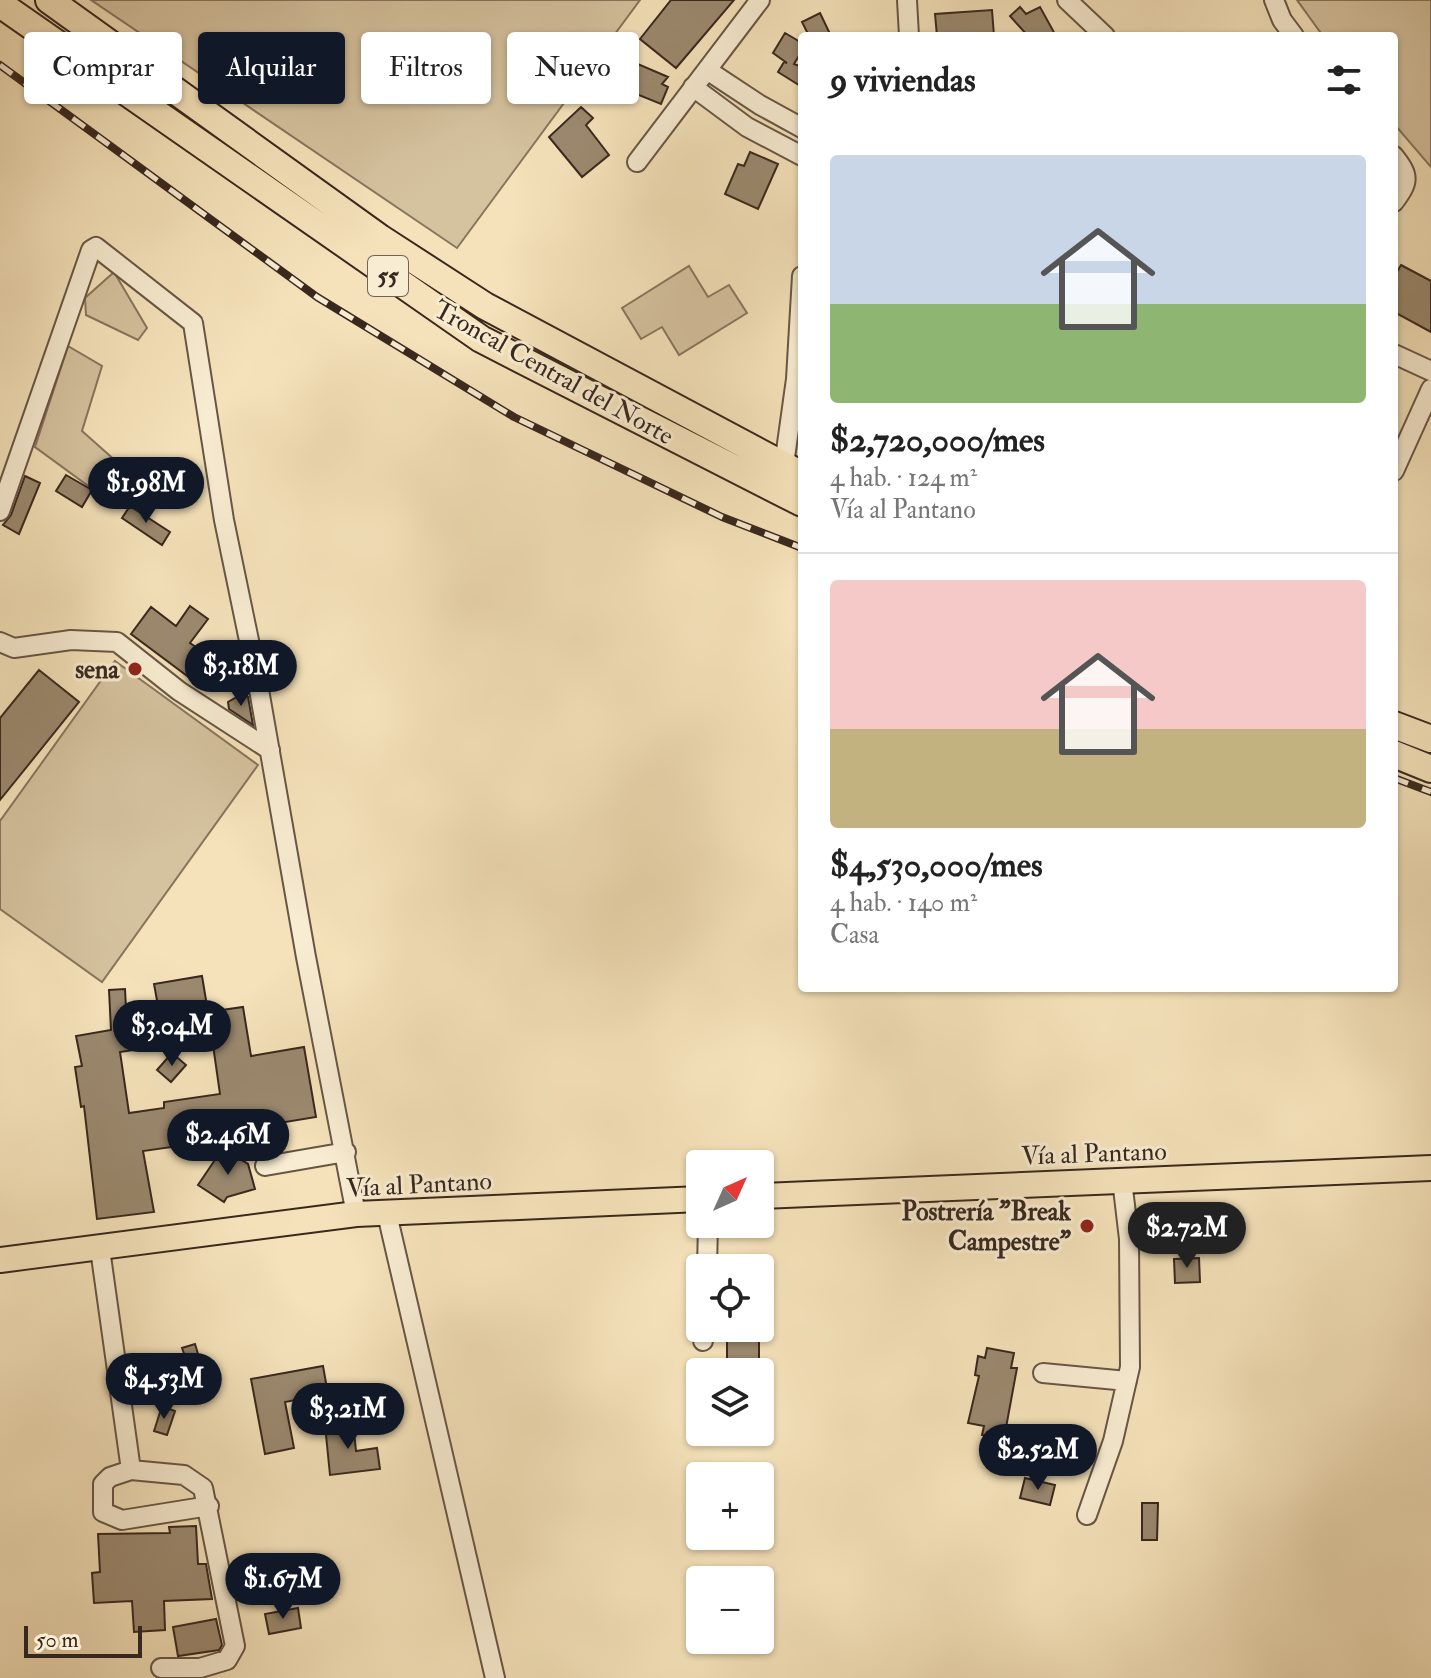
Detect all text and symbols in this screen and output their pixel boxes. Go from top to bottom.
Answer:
chip: Comprar [24,32,182,104]
chip: Alquilar [198,32,345,104]
chip: Filtros [361,32,491,104]
chip: Nuevo [507,32,639,104]
icon: filters [1322,58,1366,102]
text: 9 viviendas [830,59,976,102]
icon: home [1026,207,1170,351]
road number: 55 [368,256,408,296]
street label: Troncal Central del Norte [428,294,679,452]
text: $2,720,000/mes [830,419,1045,462]
pin: $1.98M [81,457,211,525]
text: 4 hab. · 124 m² [830,462,977,494]
text: $1.98M [106,467,186,499]
text: Vía al Pantano [830,494,976,526]
icon: home [1026,632,1170,776]
pin: $3.18M [176,640,306,708]
text: $3.18M [203,650,279,682]
place label: sena [75,654,120,686]
marker: sena [126,660,144,678]
text: $4,530,000/mes [830,844,1043,887]
text: 4 hab. · 140 m² [830,887,977,919]
text: Casa [830,919,879,951]
pin: $3.04M [107,1000,237,1068]
text: $3.04M [131,1010,213,1042]
pin: $2.46M [163,1109,293,1177]
text: $2.46M [185,1119,271,1151]
street label: Vía al Pantano [1021,1135,1167,1173]
north arrow [686,1150,774,1238]
map controls [686,1150,774,1654]
street label: Vía al Pantano [345,1165,493,1205]
place label: Postrería "Break Campestre" [901,1196,1072,1259]
pin: $2.72M [1122,1202,1252,1270]
text: $2.72M [1146,1212,1228,1244]
marker: Postrería "Break Campestre" [1078,1217,1096,1235]
button: locate [686,1254,774,1342]
pin: $4.53M [99,1353,229,1421]
button: layers [686,1358,774,1446]
text: $4.53M [124,1363,204,1395]
pin: $3.21M [283,1383,413,1451]
text: $3.21M [309,1393,387,1425]
pin: $2.52M [973,1424,1103,1492]
text: $2.52M [997,1434,1079,1466]
button: + [686,1462,774,1550]
pin: $1.67M [218,1553,348,1621]
text: $1.67M [243,1563,323,1595]
button: − [686,1566,774,1654]
scale bar [24,1622,142,1658]
text: 50 m [36,1626,78,1654]

